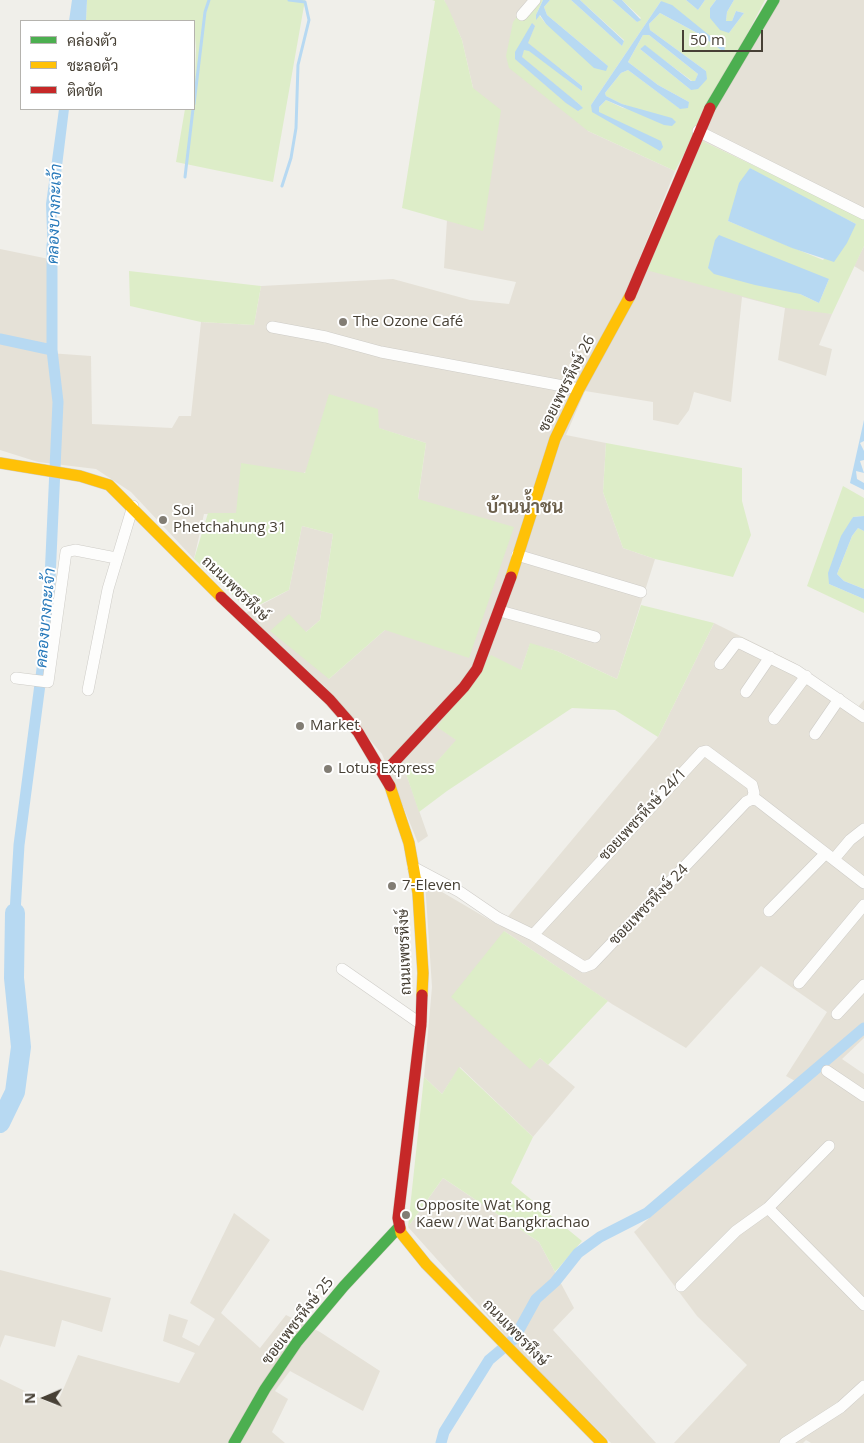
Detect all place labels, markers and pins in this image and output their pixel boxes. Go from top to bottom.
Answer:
place label: The Ozone Café [353,313,463,331]
marker: The Ozone Café [337,316,349,328]
place label: Soi Phetchahung 31 [173,502,287,537]
marker: Soi Phetchahung 31 [157,514,169,526]
place label: Market [310,717,360,735]
marker: Market [294,720,306,732]
place label: Lotus Express [338,760,435,778]
marker: Lotus Express [322,763,334,775]
place label: 7-Eleven [402,877,461,895]
marker: 7-Eleven [386,880,398,892]
place label: Opposite Wat Kong Kaew / Wat Bangkrachao [416,1197,590,1232]
marker: Opposite Wat Kong Kaew / Wat Bangkrachao [400,1209,412,1221]

